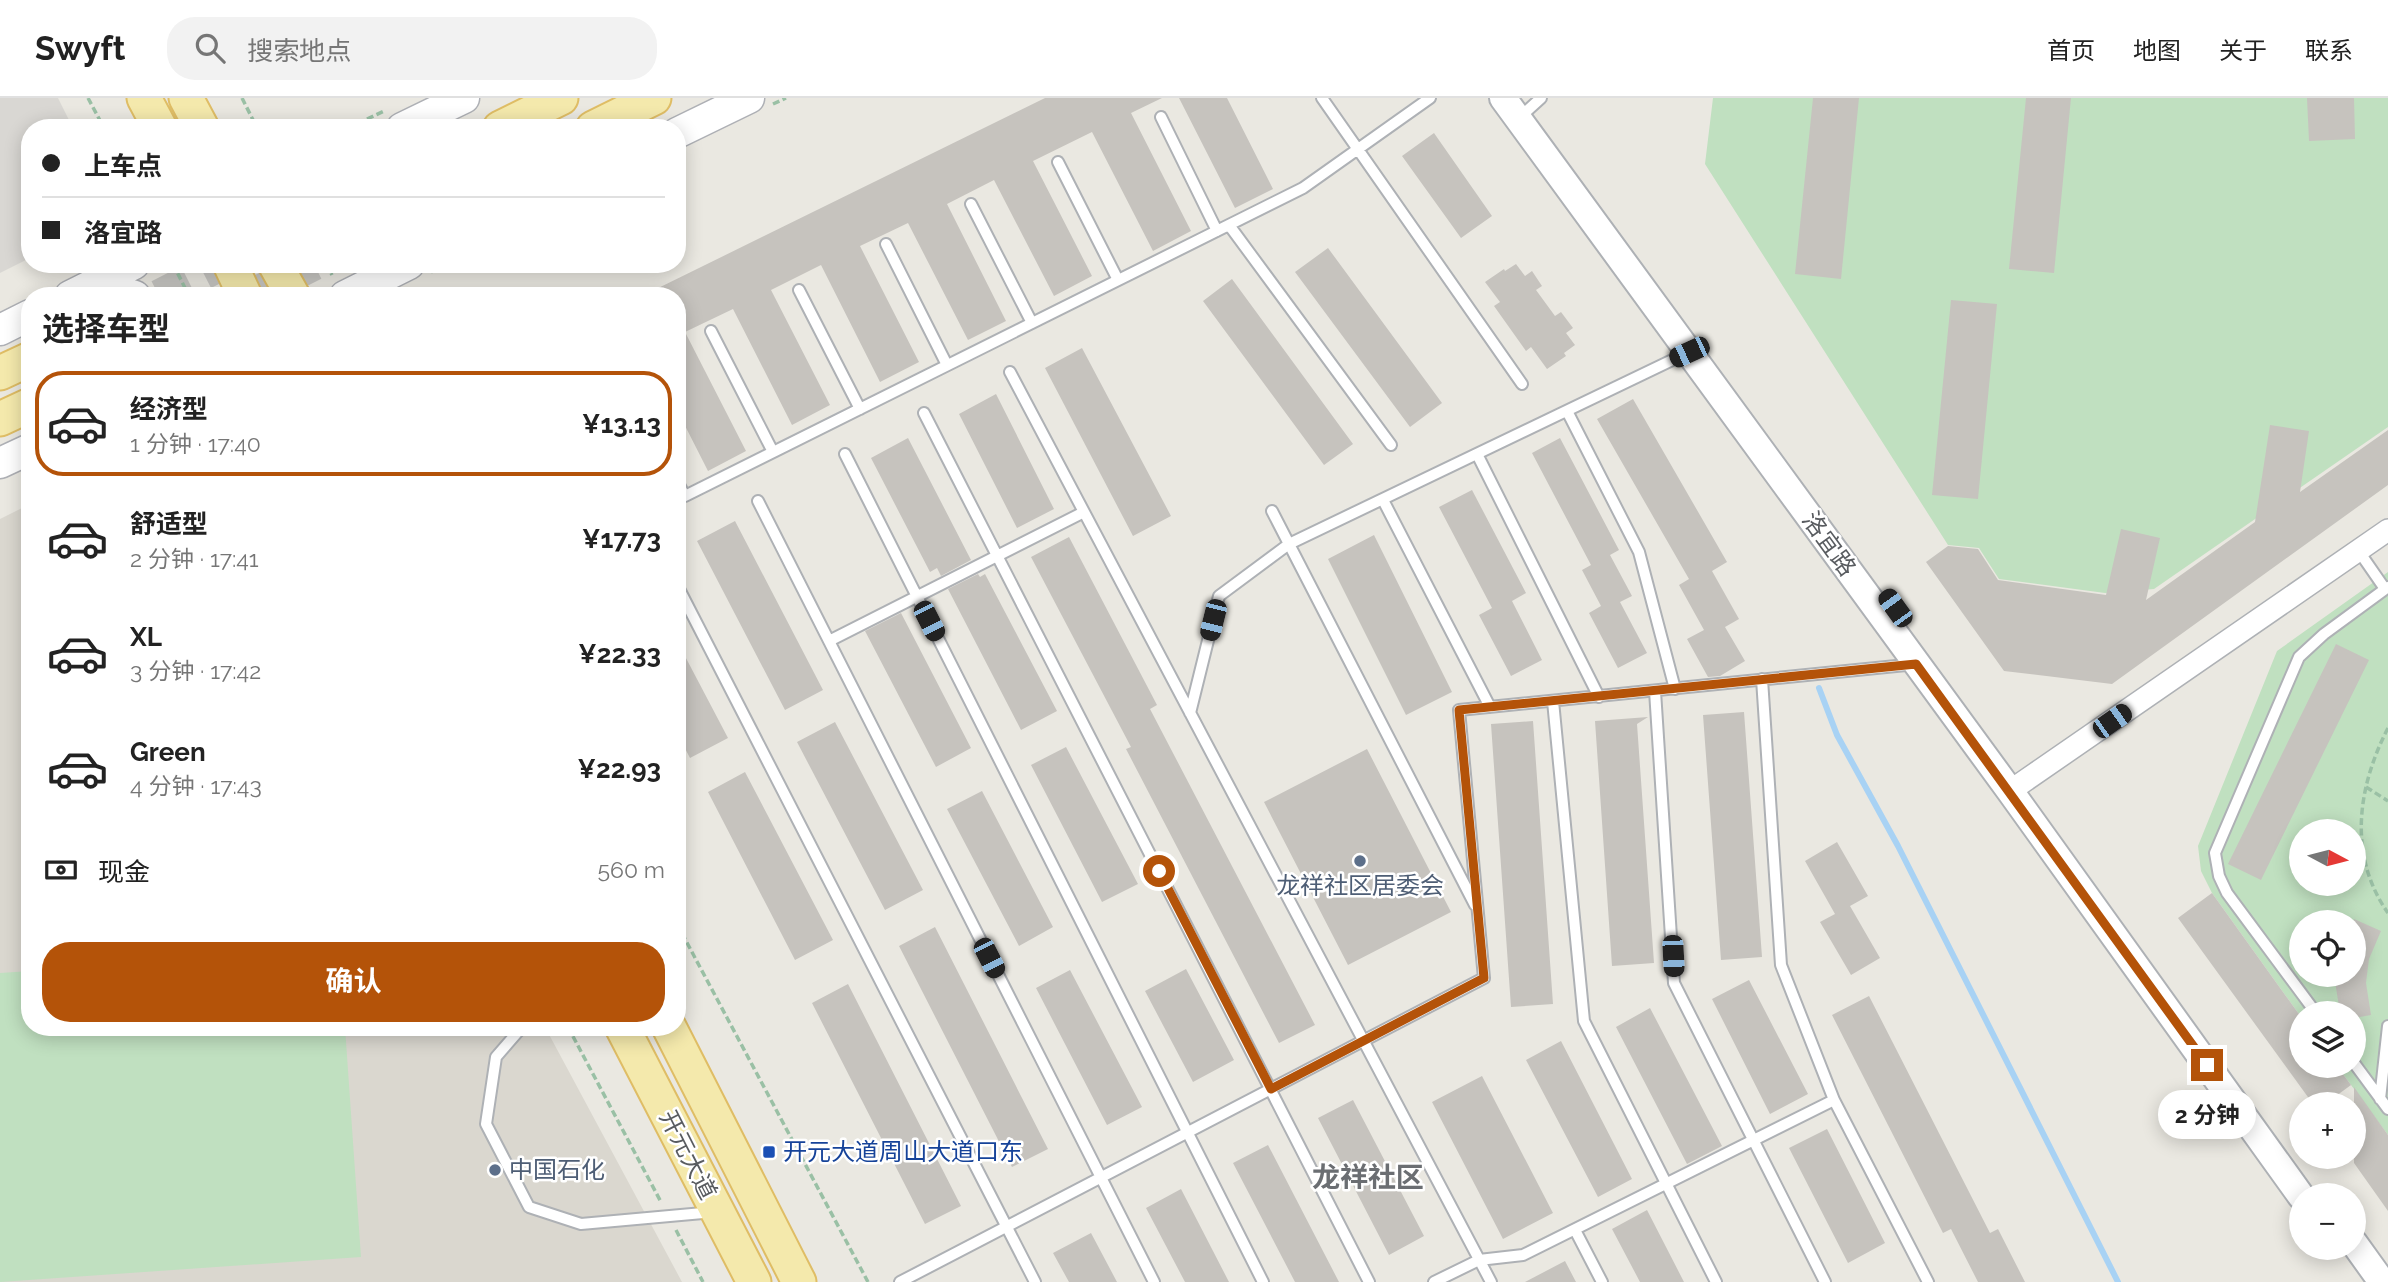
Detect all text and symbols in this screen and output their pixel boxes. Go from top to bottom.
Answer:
search box [167,17,657,80]
text: Swyft [35,29,125,68]
icon: search [191,29,229,67]
text: 搜索地点 [247,36,351,66]
text: 首页 [2047,36,2095,65]
text: 地图 [2133,36,2181,65]
text: 关于 [2219,36,2267,65]
text: 联系 [2305,36,2353,65]
text: 上车点 [84,151,162,181]
text: 洛宜路 [84,218,162,248]
text: 选择车型 [42,310,170,347]
car [1666,334,1713,370]
icon: car [46,392,109,455]
text: 经济型 [130,394,208,424]
text: ¥13.13 [582,409,661,439]
text: 1 分钟 · 17:40 [130,430,261,457]
street label: 洛宜路 [1797,506,1862,581]
icon: car [46,507,109,570]
text: 舒适型 [130,509,208,539]
text: ¥17.73 [582,524,661,554]
text: 2 分钟 · 17:41 [130,545,259,572]
car [1875,585,1916,631]
car [1198,597,1229,643]
car [911,598,948,644]
icon: car [46,622,109,685]
text: XL [130,622,162,652]
text: ¥22.33 [578,639,661,669]
text: 3 分钟 · 17:42 [130,657,261,684]
car [2089,700,2136,742]
icon: car [46,737,109,800]
text: Green [130,737,206,767]
text: ¥22.93 [577,754,661,784]
text: 4 分钟 · 17:43 [130,772,262,799]
north arrow [2289,819,2366,896]
map controls [2289,819,2366,1260]
icon: cash [42,851,80,889]
marker: 龙祥社区居委会 [1352,853,1368,869]
route start [1143,855,1175,887]
text: 560 m [598,856,665,883]
text: 现金 [98,857,150,887]
place label: 龙祥社区居委会 [1276,871,1444,900]
button: locate [2289,910,2366,987]
car [1662,934,1685,978]
car [971,935,1008,981]
button: 确认 [42,942,665,1022]
button: layers [2289,1001,2366,1078]
route end [2191,1049,2223,1081]
callout: 2 分钟 [2158,1090,2256,1138]
button: + [2289,1092,2366,1169]
text: 2 分钟 [2175,1101,2239,1128]
street label: 开元大道 [654,1105,723,1204]
place label: 开元大道周山大道口东 [783,1137,1023,1166]
marker: 开元大道周山大道口东 [761,1144,777,1160]
place label: 中国石化 [509,1155,605,1184]
district label: 龙祥社区 [1312,1161,1424,1194]
marker: 中国石化 [487,1162,503,1178]
button: − [2289,1183,2366,1260]

